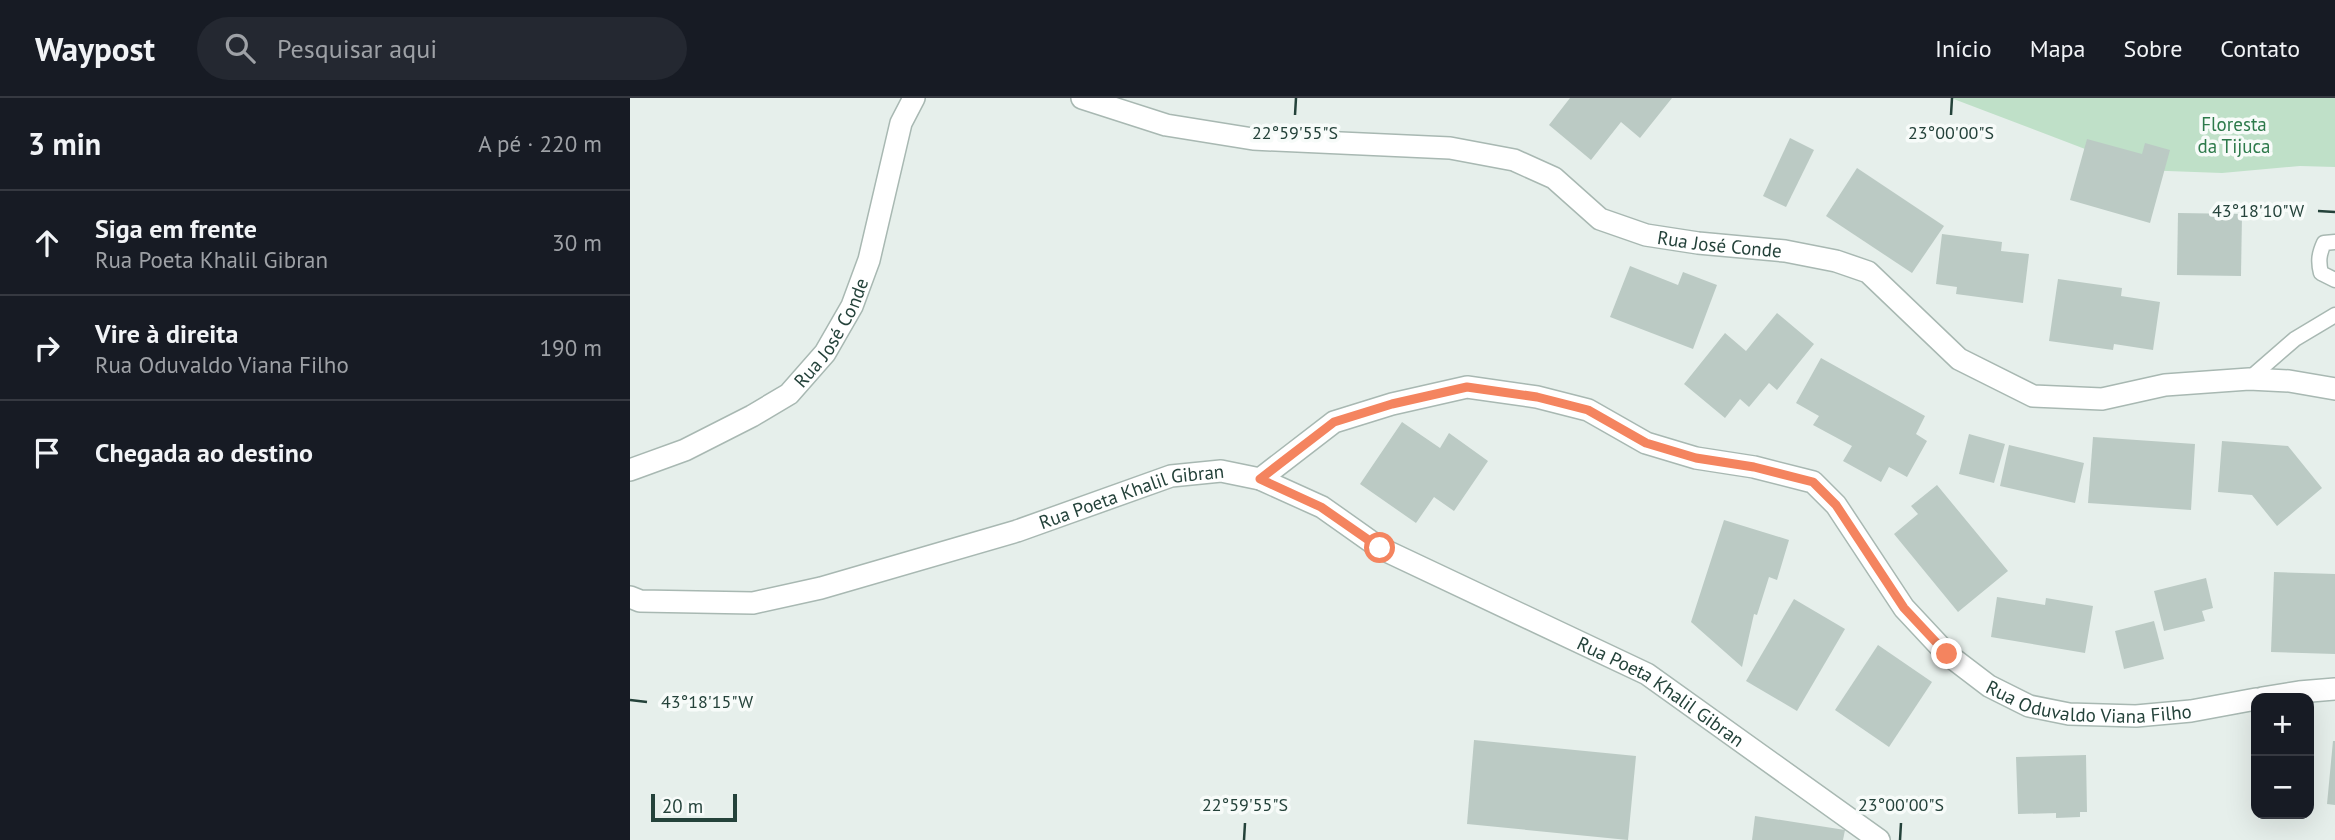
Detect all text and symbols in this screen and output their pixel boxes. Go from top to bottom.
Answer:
search box [197,17,687,80]
text: Waypost [35,27,155,70]
icon: search [221,29,259,67]
text: Pesquisar aqui [277,32,437,65]
text: Início [1935,33,1992,64]
text: Mapa [2030,33,2085,64]
text: Sobre [2123,33,2182,64]
text: Contato [2220,33,2300,64]
park label: Floresta da Tijuca [2197,112,2271,158]
text: 22°59'55"S [1252,121,1338,144]
text: 23°00'00"S [1908,121,1994,144]
text: 3 min [28,124,101,163]
text: A pé · 220 m [478,129,602,158]
text: 43°18'10"W [2212,199,2304,222]
text: Siga em frente [95,212,257,245]
icon: ahead [28,224,66,262]
street label: Rua José Conde [1656,225,1783,263]
text: 30 m [552,228,602,257]
text: Rua Poeta Khalil Gibran [95,245,328,274]
street label: Rua José Conde [788,275,873,392]
text: Vire à direita [95,317,238,350]
icon: right [28,329,66,367]
text: 190 m [540,333,602,362]
text: Rua Oduvaldo Viana Filho [95,350,349,379]
icon: arrive [28,434,66,472]
text: Chegada ao destino [95,436,313,469]
street label: Rua Poeta Khalil Gibran [1036,459,1225,534]
route start [1364,532,1395,563]
street label: Rua Poeta Khalil Gibran [1573,631,1749,752]
route end [1931,638,1962,669]
street label: Rua Oduvaldo Viana Filho [1982,675,2193,728]
text: 43°18'15"W [661,690,753,713]
map controls [2251,693,2314,819]
button: + [2251,693,2314,756]
button: − [2251,756,2314,819]
scale bar [651,791,737,823]
text: 22°59'55"S [1202,793,1288,816]
text: 23°00'00"S [1858,793,1944,816]
text: 20 m [662,794,703,818]

